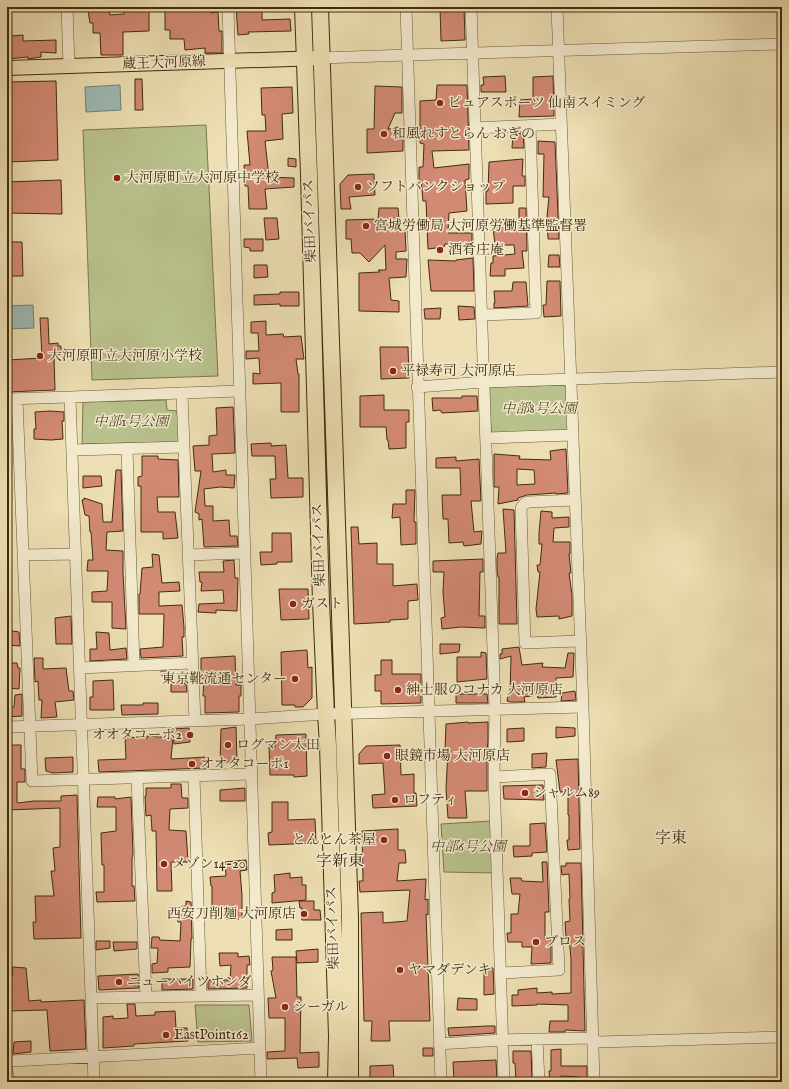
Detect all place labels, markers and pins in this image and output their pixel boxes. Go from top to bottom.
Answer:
place label: ピュアスポーツ 仙南スイミング [448,94,645,112]
marker: ピュアスポーツ 仙南スイミング [435,98,445,108]
place label: 和風れすとらん おぎの [392,125,535,143]
marker: 和風れすとらん おぎの [379,129,389,139]
place label: 大河原町立大河原中学校 [125,169,279,187]
marker: 大河原町立大河原中学校 [112,173,122,183]
place label: ソフトバンクショップ [366,178,505,196]
marker: ソフトバンクショップ [353,182,363,192]
place label: 宮城労働局 大河原労働基準監督署 [374,217,587,235]
marker: 宮城労働局 大河原労働基準監督署 [361,221,371,231]
place label: 酒肴庄庵 [448,241,504,259]
marker: 酒肴庄庵 [435,245,445,255]
place label: 大河原町立大河原小学校 [48,347,202,365]
marker: 大河原町立大河原小学校 [35,351,45,361]
place label: 平禄寿司 大河原店 [401,362,516,380]
marker: 平禄寿司 大河原店 [388,366,398,376]
place label: ガスト [301,595,343,613]
marker: ガスト [288,599,298,609]
place label: 東京靴流通センター [162,670,287,688]
marker: 東京靴流通センター [290,674,300,684]
place label: 紳士服のコナカ 大河原店 [406,681,563,699]
marker: 紳士服のコナカ 大河原店 [393,685,403,695]
place label: オオタコーポ2 [92,726,182,744]
marker: オオタコーポ2 [185,730,195,740]
place label: ログマン太田 [236,736,320,754]
marker: ログマン太田 [223,740,233,750]
place label: 眼鏡市場 大河原店 [395,747,510,765]
marker: 眼鏡市場 大河原店 [382,751,392,761]
place label: オオタコーポ1 [200,755,289,773]
marker: オオタコーポ1 [187,759,197,769]
place label: シャルム89 [533,784,600,802]
marker: シャルム89 [520,788,530,798]
place label: ロフティ [403,791,458,809]
marker: ロフティ [390,795,400,805]
place label: とんとん茶屋 [292,831,376,849]
marker: とんとん茶屋 [379,835,389,845]
place label: メゾン14-20 [172,855,246,873]
marker: メゾン14-20 [159,859,169,869]
place label: 西安刀削麺 大河原店 [167,905,296,923]
marker: 西安刀削麺 大河原店 [299,909,309,919]
place label: ブロス [544,933,586,951]
marker: ブロス [531,937,541,947]
place label: ヤマダデンキ [408,961,492,979]
marker: ヤマダデンキ [395,965,405,975]
place label: ニューハイツホンダ [127,973,252,991]
marker: ニューハイツホンダ [114,977,124,987]
place label: シーガル [293,998,349,1016]
marker: シーガル [280,1002,290,1012]
place label: EastPoint162 [174,1026,249,1044]
marker: EastPoint162 [161,1030,171,1040]

